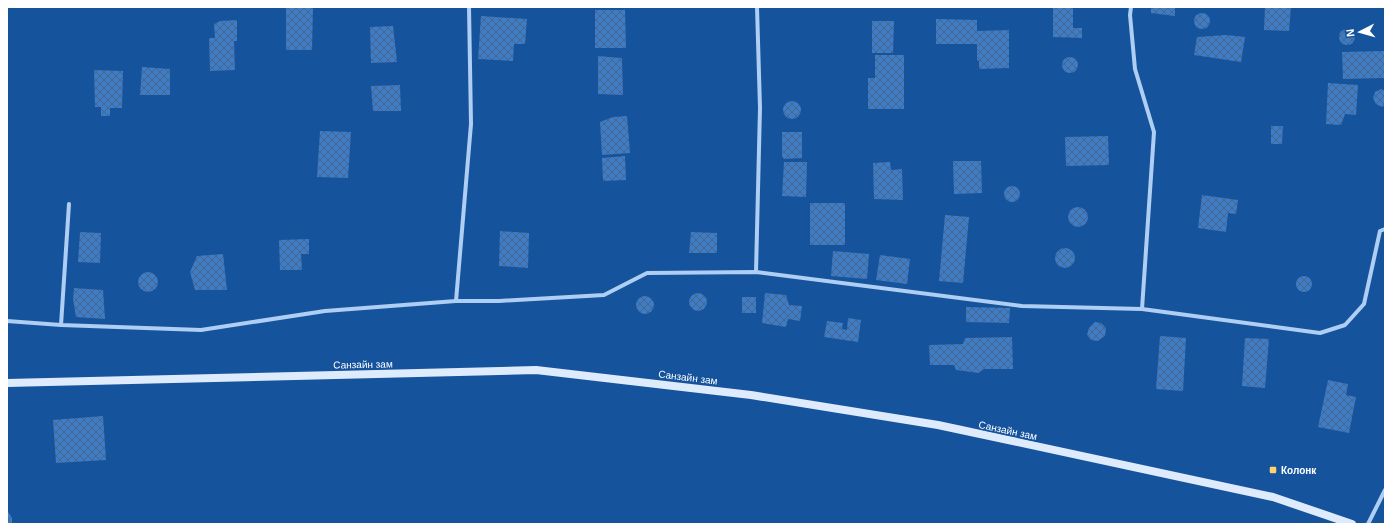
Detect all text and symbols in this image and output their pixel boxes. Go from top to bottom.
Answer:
north arrow [1340,12,1380,52]
text: N [1344,28,1356,38]
street label: Санзайн зам [333,358,393,371]
street label: Санзайн зам [658,368,718,387]
street label: Санзайн зам [978,419,1038,442]
marker: Колонк [1268,465,1278,475]
place label: Колонк [1281,465,1317,476]

